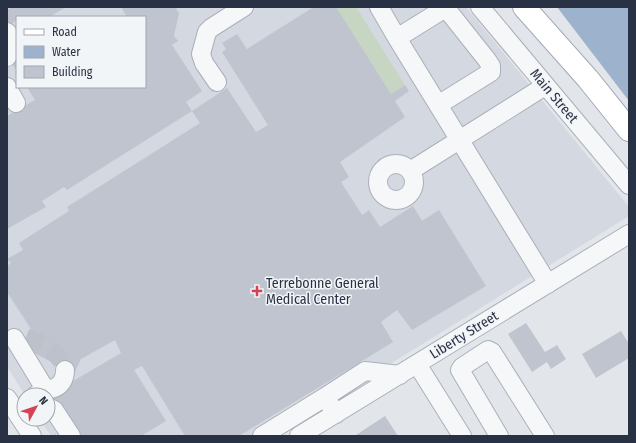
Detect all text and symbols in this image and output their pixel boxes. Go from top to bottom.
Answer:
legend [16,16,146,88]
text: Road [52,25,77,39]
text: Water [52,45,81,59]
text: Building [52,65,93,79]
street label: Main Street [526,65,582,127]
place label: Terrebonne General Medical Center [266,275,379,308]
marker: Terrebonne General Medical Center [251,285,263,297]
street label: Liberty Street [427,307,502,363]
north arrow [16,387,56,427]
text: N [36,394,50,408]

